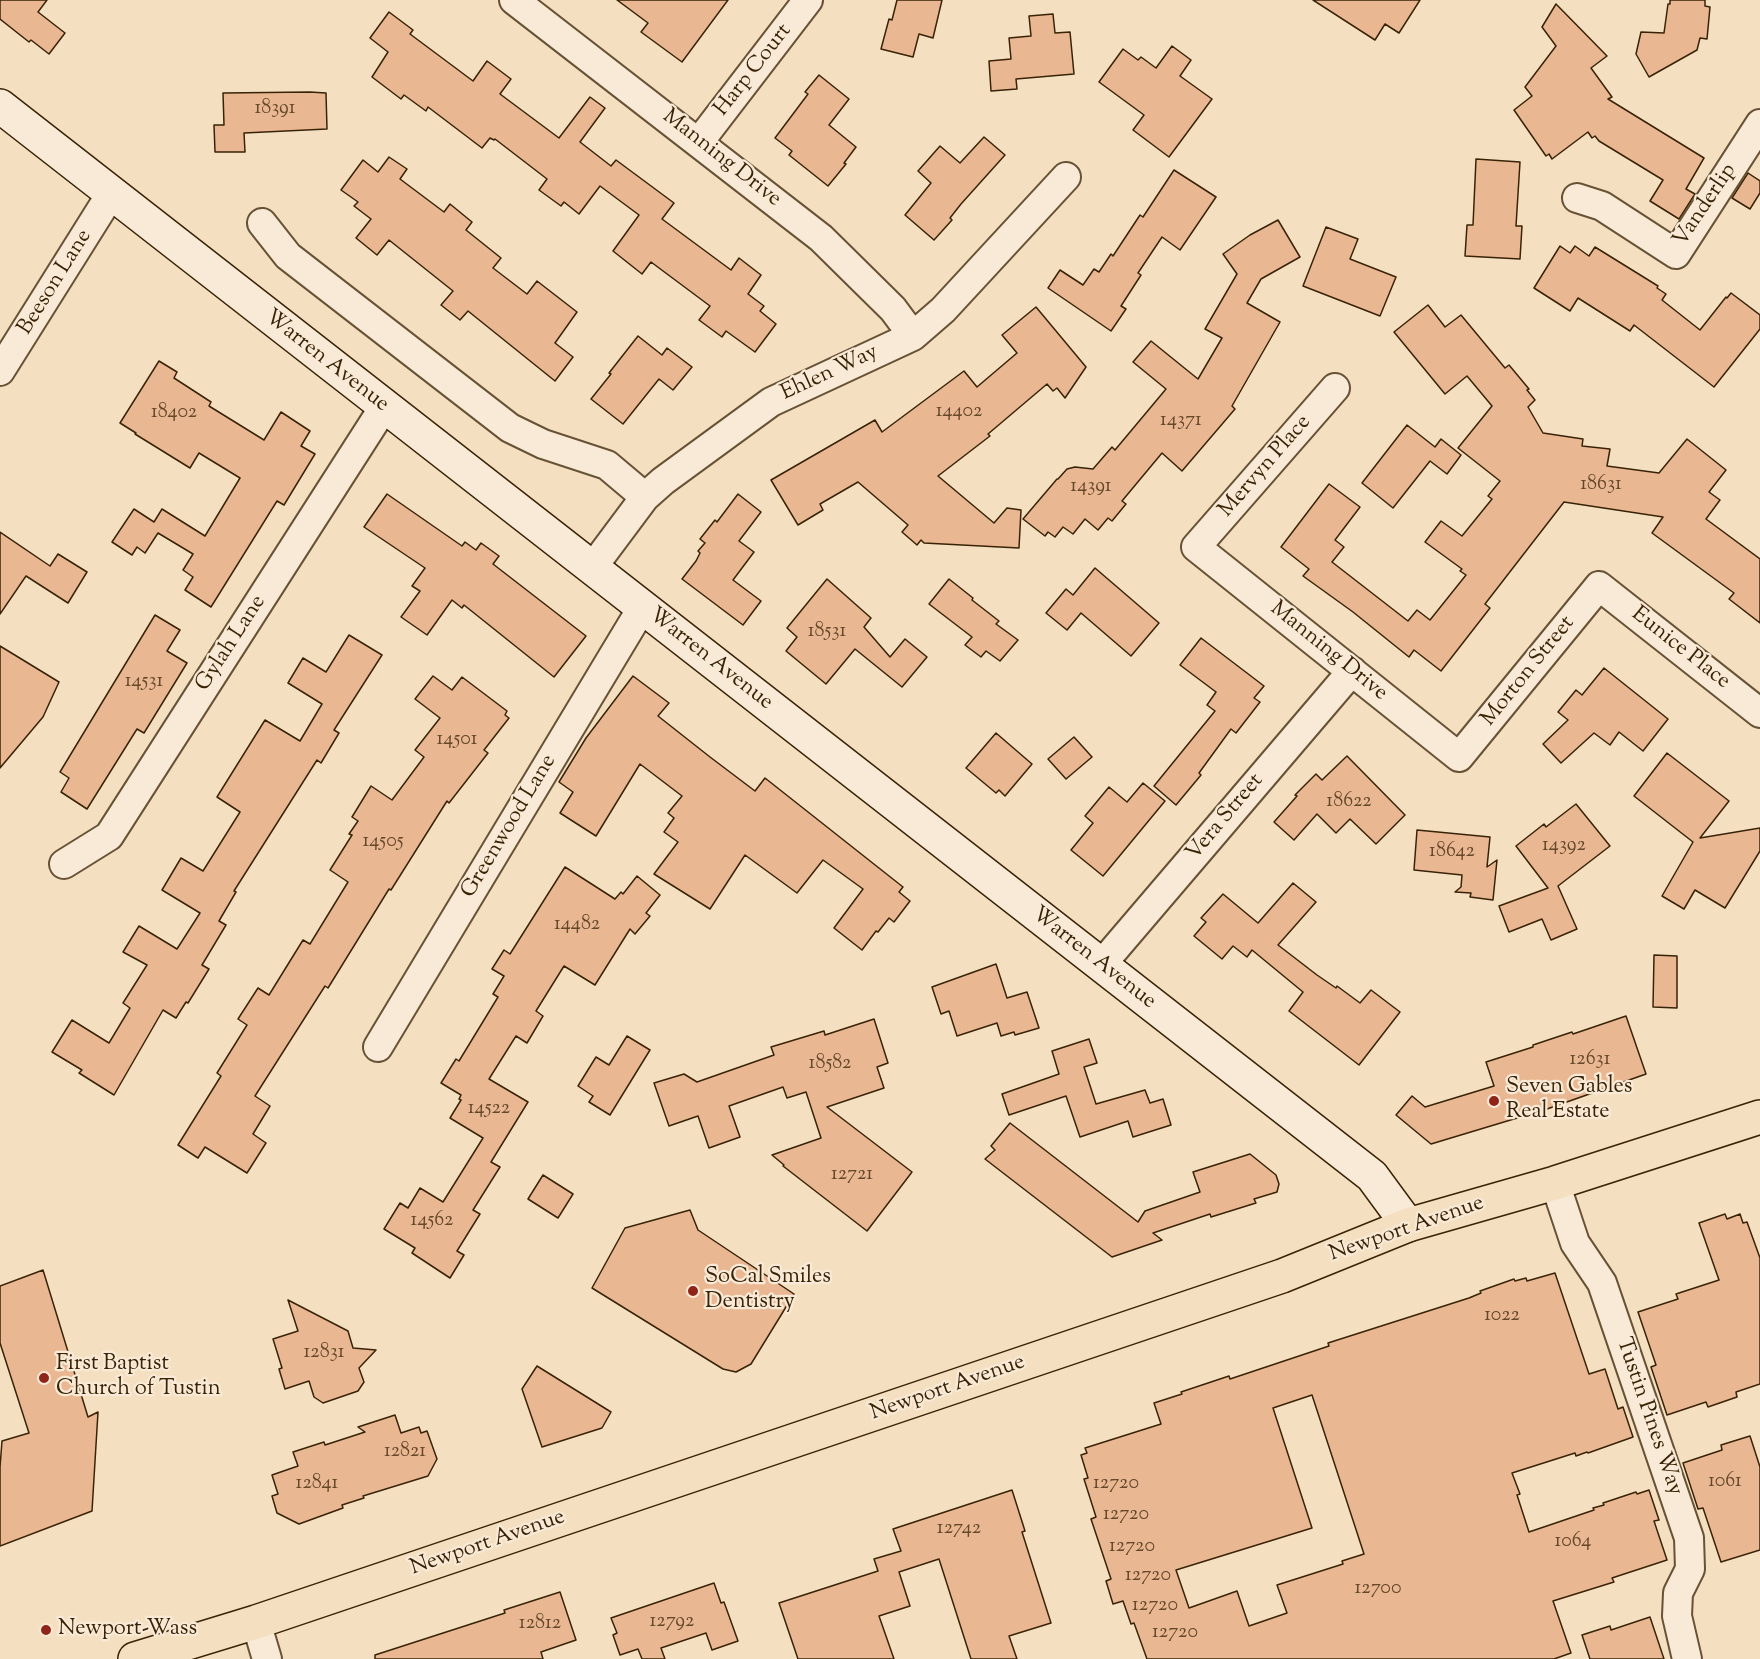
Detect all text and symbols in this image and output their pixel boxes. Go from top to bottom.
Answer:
street label: Harp Court [710,20,798,122]
house number: 18391 [254,98,296,122]
street label: Manning Drive [656,104,786,214]
street label: Vanderlip [1669,159,1743,253]
street label: Beeson Lane [13,225,99,341]
street label: Warren Avenue [258,305,394,419]
street label: Ehlen Way [777,340,883,408]
house number: 14402 [936,401,982,425]
house number: 18402 [151,402,197,426]
house number: 14371 [1160,410,1202,434]
street label: Mervyn Place [1214,410,1318,524]
house number: 18631 [1580,474,1622,498]
house number: 14391 [1070,476,1112,500]
street label: Gylah Lane [191,591,273,697]
street label: Manning Drive [1264,597,1392,707]
street label: Eunice Place [1625,602,1735,696]
street label: Warren Avenue [642,603,778,717]
street label: Morton Street [1477,612,1581,732]
house number: 18531 [808,621,846,645]
house number: 14531 [125,671,163,695]
house number: 14501 [437,729,477,753]
street label: Greenwood Lane [457,751,563,903]
street label: Vera Street [1182,769,1270,867]
house number: 18622 [1326,791,1372,815]
house number: 14505 [362,831,404,855]
house number: 14392 [1542,835,1586,859]
house number: 18642 [1429,841,1475,865]
street label: Warren Avenue [1025,902,1161,1016]
house number: 14482 [554,914,600,938]
house number: 12631 [1570,1049,1610,1073]
house number: 18582 [809,1053,851,1077]
place label: Seven Gables Real Estate [1506,1075,1632,1126]
marker: Seven Gables Real Estate [1487,1094,1501,1108]
house number: 14522 [468,1098,510,1122]
house number: 12721 [831,1164,873,1188]
street label: Newport Avenue [1326,1191,1488,1269]
house number: 14562 [411,1210,453,1234]
place label: SoCal Smiles Dentistry [705,1265,831,1316]
marker: SoCal Smiles Dentistry [686,1284,700,1298]
house number: 1022 [1484,1305,1520,1329]
street label: Tustin Pines Way [1609,1335,1687,1499]
house number: 12831 [303,1342,345,1366]
street label: Newport Avenue [867,1350,1029,1428]
place label: First Baptist Church of Tustin [56,1352,221,1404]
marker: First Baptist Church of Tustin [37,1371,51,1385]
house number: 12821 [384,1441,426,1465]
house number: 1061 [1708,1471,1742,1495]
house number: 12841 [296,1473,338,1497]
house number: 12720 [1093,1473,1139,1497]
house number: 12720 [1103,1504,1149,1528]
street label: Newport Avenue [407,1505,569,1583]
house number: 12742 [937,1518,981,1542]
house number: 1064 [1555,1531,1591,1555]
house number: 12720 [1109,1536,1155,1560]
house number: 12720 [1125,1565,1171,1589]
house number: 12700 [1355,1578,1401,1602]
house number: 12720 [1132,1595,1178,1619]
house number: 12792 [650,1611,694,1635]
house number: 12812 [519,1613,561,1637]
place label: Newport-Wass [58,1617,197,1643]
house number: 12720 [1152,1622,1198,1646]
marker: Newport-Wass [39,1623,53,1637]

